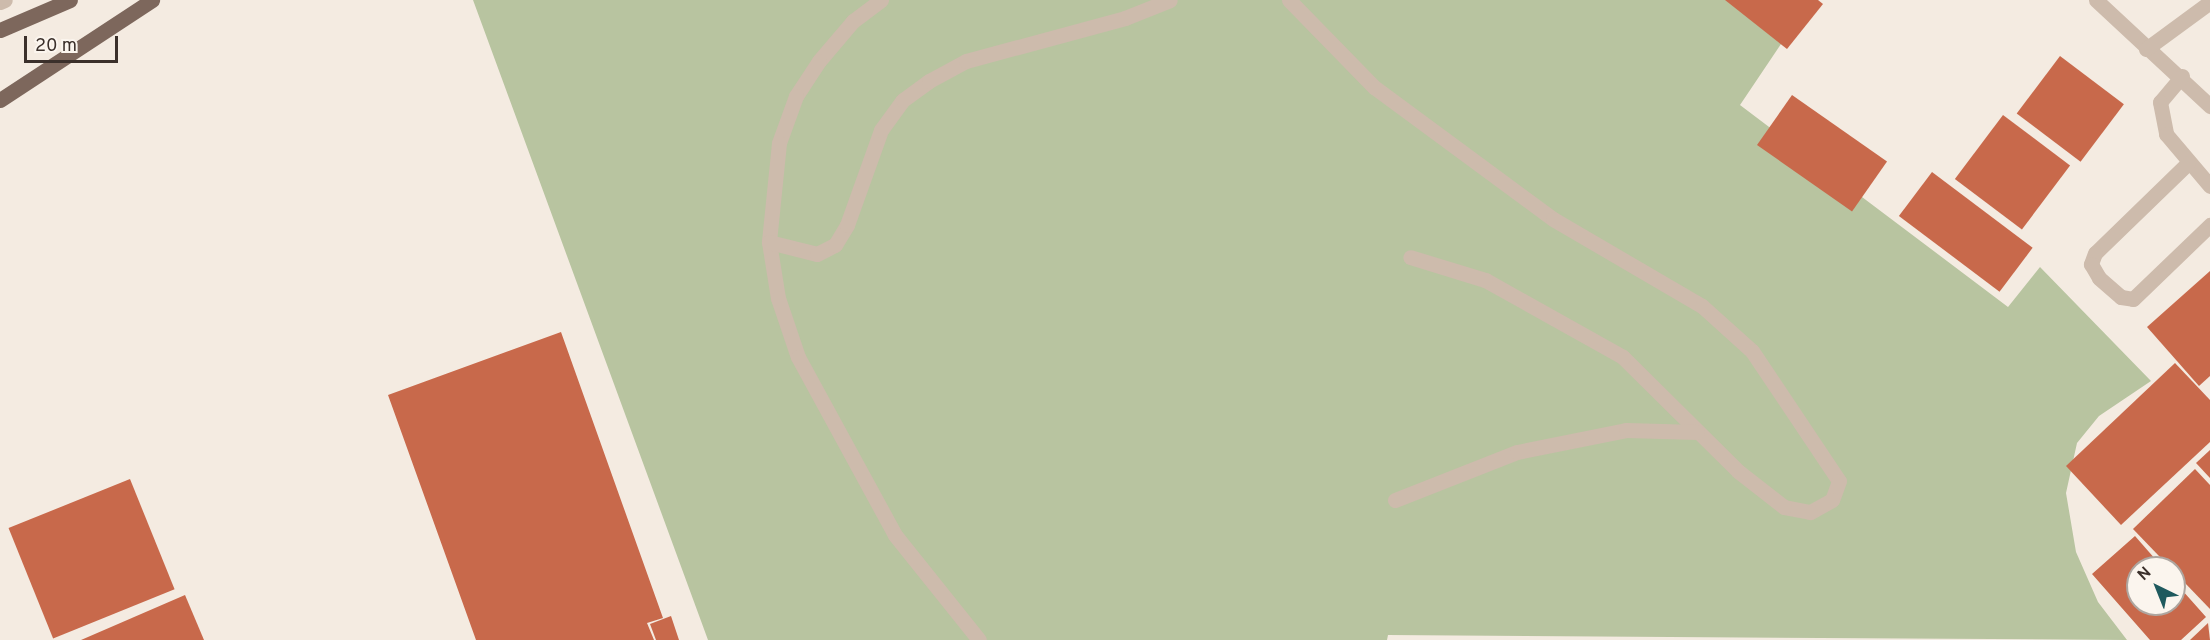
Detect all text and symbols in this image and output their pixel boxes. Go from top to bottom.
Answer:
scale bar [27,24,122,62]
text: 20 m [35,35,77,58]
north arrow [2126,556,2186,616]
text: N [2134,563,2156,586]

